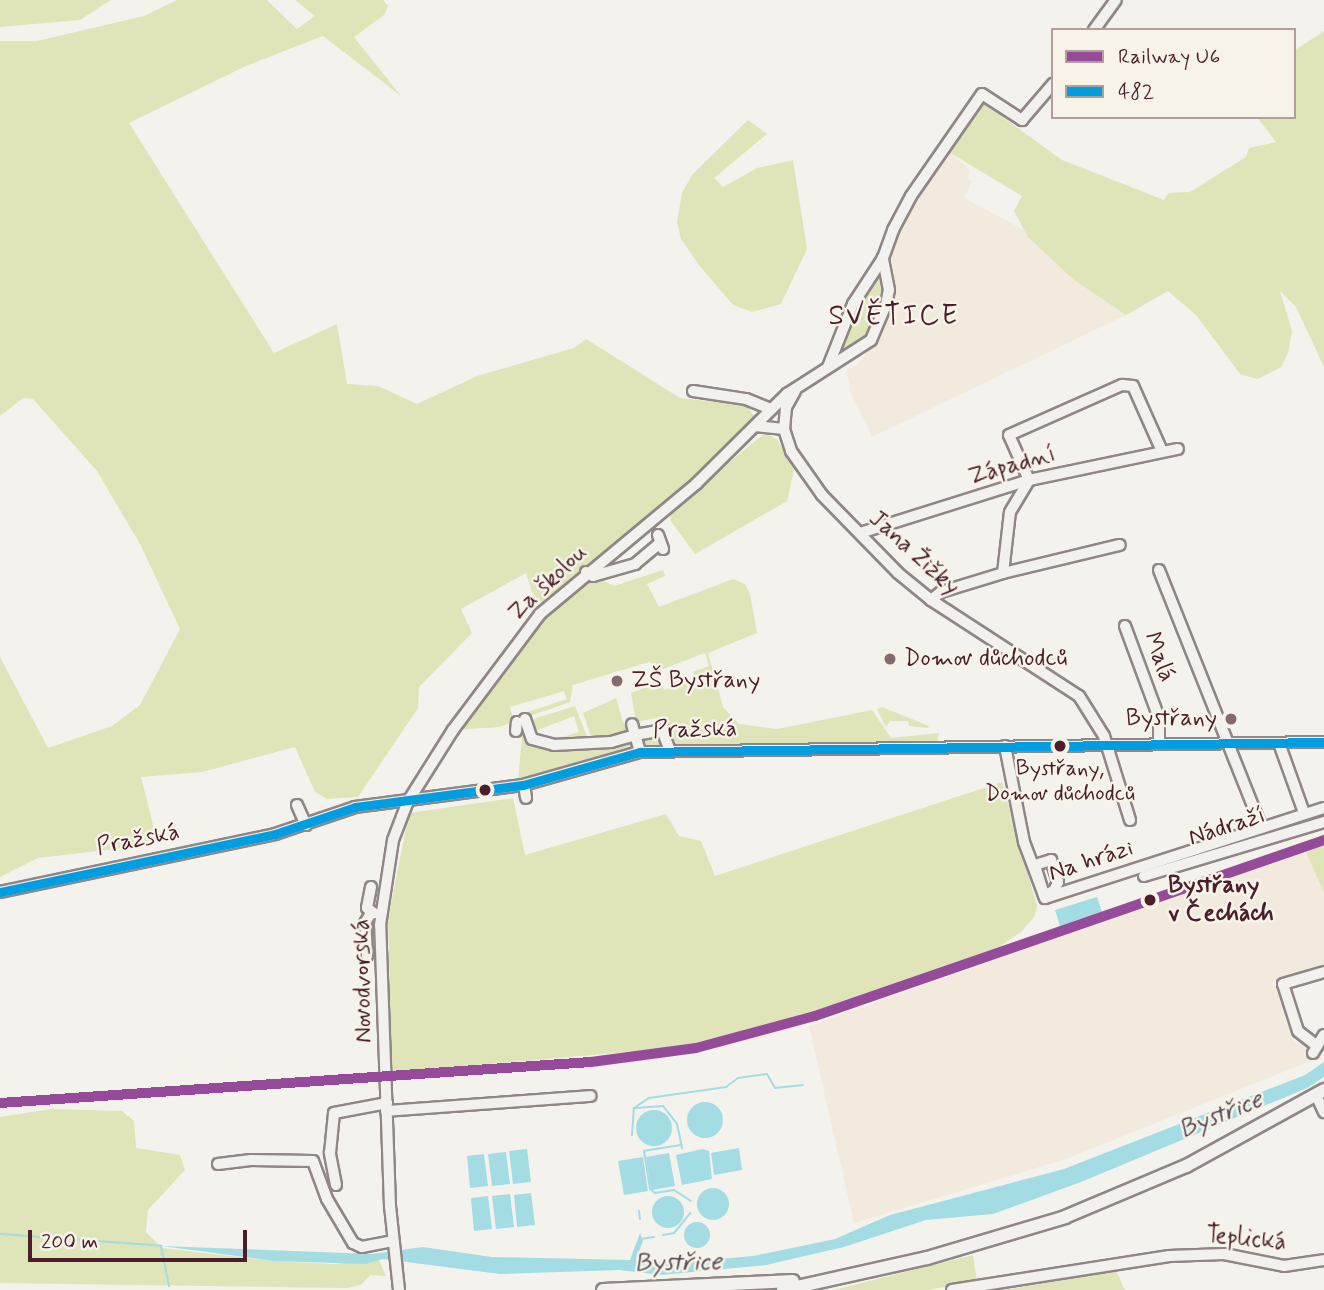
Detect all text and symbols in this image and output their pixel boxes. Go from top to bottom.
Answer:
legend [1051,28,1296,119]
text: Railway U6 [1118,43,1220,71]
text: 482 [1118,78,1154,106]
district label: SVĚTICE [830,300,958,334]
street label: Západní [965,440,1059,492]
street label: Jana Žižky [862,505,966,601]
street label: Za školou [503,539,593,627]
street label: Malá [1137,628,1181,686]
place label: Domov důchodců [904,645,1067,673]
marker: Domov důchodců [882,651,898,667]
place label: ZŠ Bystřany [631,667,760,695]
marker: ZŠ Bystřany [609,673,625,689]
place label: Bystřany [1126,705,1217,733]
marker: Bystřany [1223,711,1239,727]
street label: Pražská [653,715,737,745]
marker: Bystřany, Domov důchodců [1053,739,1067,753]
place label: Bystřany, Domov důchodců [985,756,1135,808]
unlabelled marker [478,783,492,797]
street label: Nádraží [1185,801,1269,853]
street label: Pražská [94,818,182,862]
street label: Na hrázi [1046,834,1136,888]
place label: Bystřany v Čechách [1168,872,1274,928]
marker: Bystřany v Čechách [1139,889,1161,911]
street label: Novodvorská [348,919,378,1043]
water label: Bystřice [1175,1085,1267,1147]
scale bar [32,1216,250,1260]
street label: Teplická [1204,1220,1288,1258]
text: 200 m [41,1228,98,1256]
water label: Bystřice [634,1248,722,1280]

